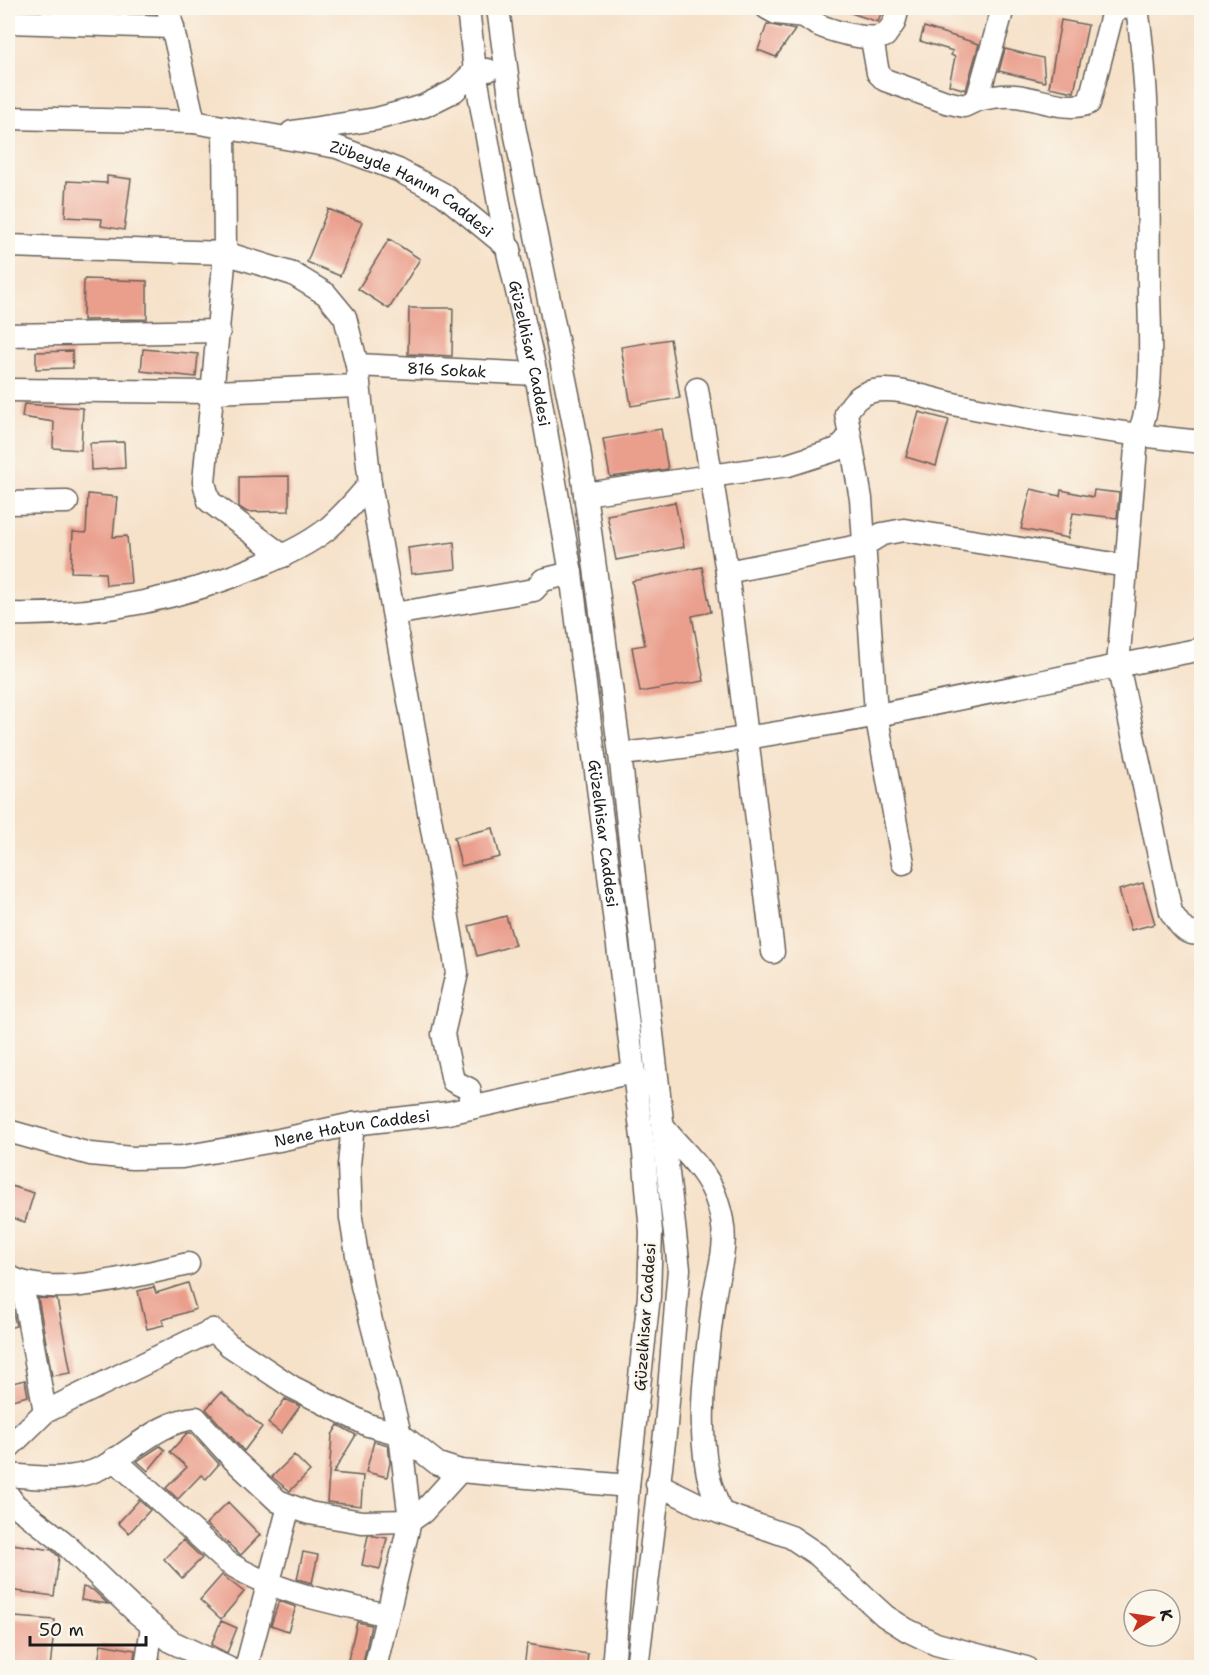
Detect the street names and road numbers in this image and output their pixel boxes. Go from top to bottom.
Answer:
street label: Zübeyde Hanım Caddesi [328,135,498,242]
street label: Güzelhisar Caddesi [504,278,556,428]
street label: 816 Sokak [407,357,487,382]
street label: Güzelhisar Caddesi [584,758,623,909]
street label: Nene Hatun Caddesi [272,1105,431,1151]
street label: Güzelhisar Caddesi [629,1242,661,1392]

